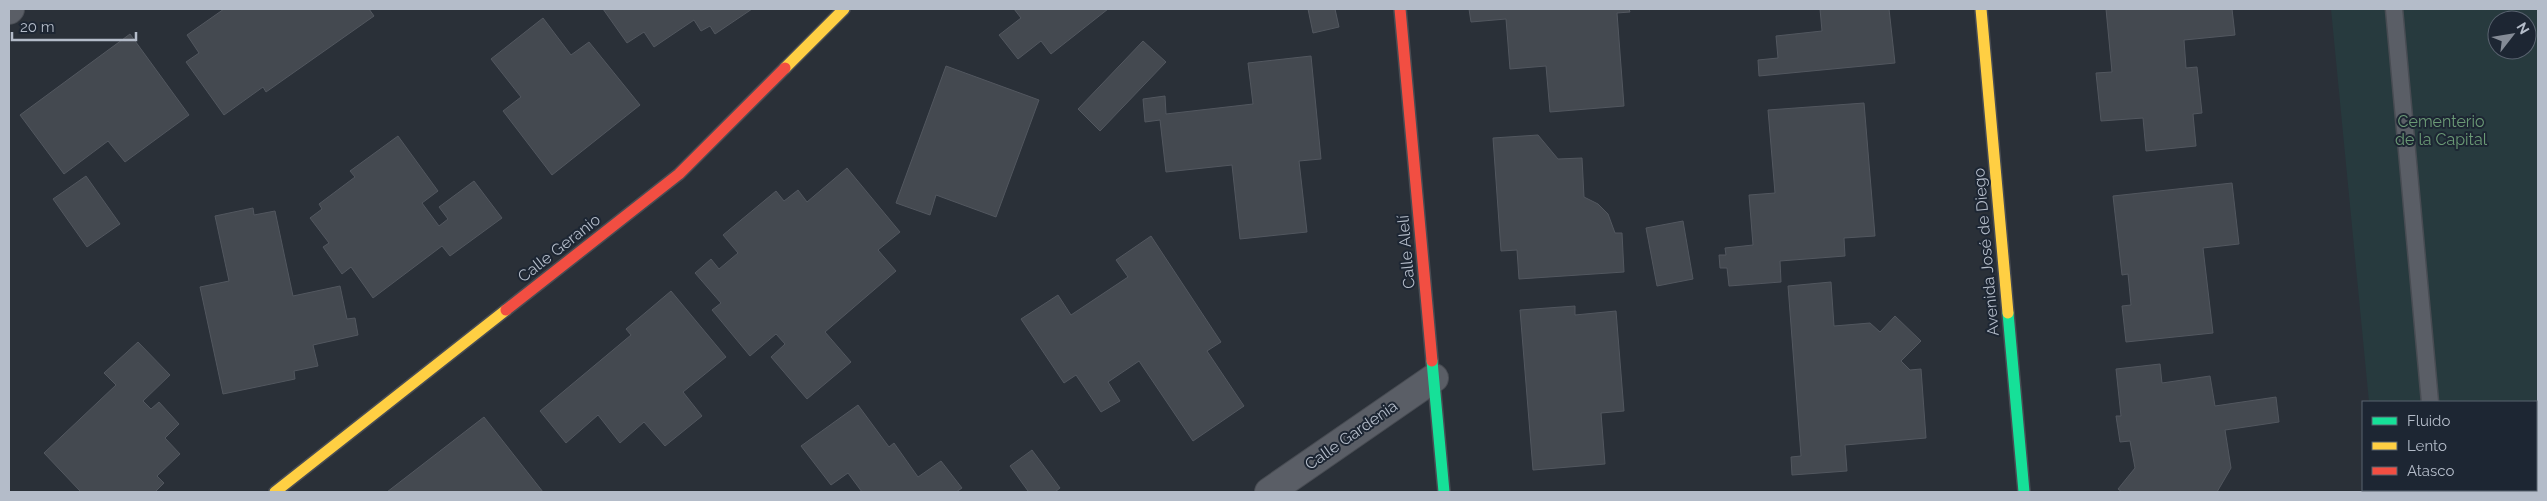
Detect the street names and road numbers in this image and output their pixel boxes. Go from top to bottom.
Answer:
street label: Avenida José de Diego [1969,167,2003,337]
street label: Calle Geranio [514,210,604,286]
street label: Calle Alelí [1393,214,1419,290]
street label: Calle Gardenia [1301,396,1401,474]

